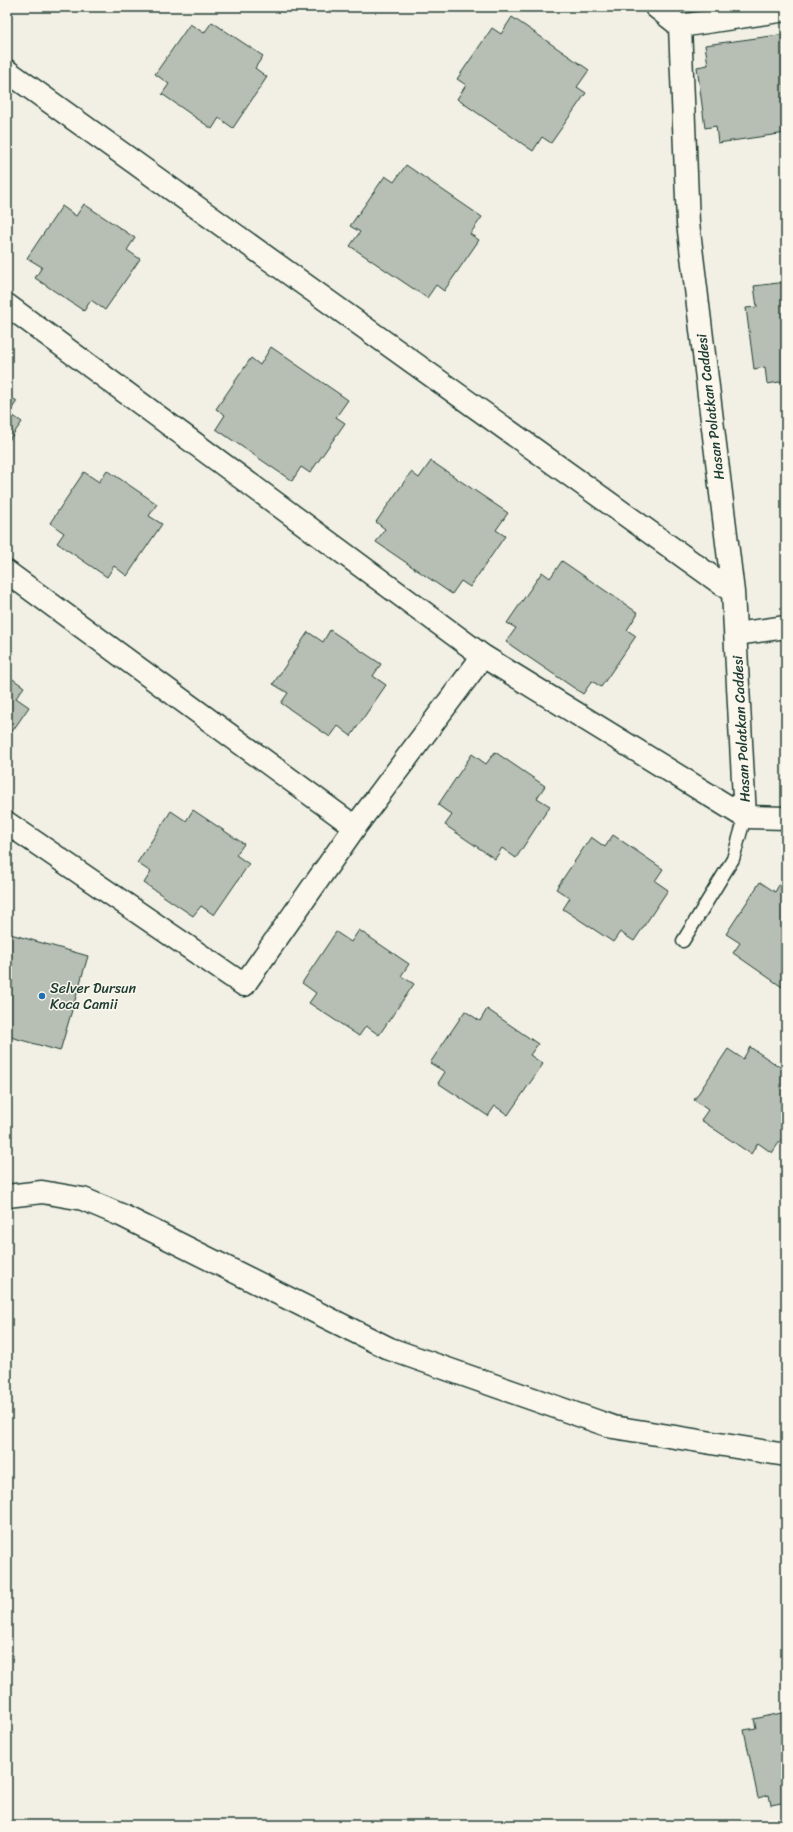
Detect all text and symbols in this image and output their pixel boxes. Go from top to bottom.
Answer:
street label: Hasan Polatkan Caddesi [689,331,732,481]
street label: Hasan Polatkan Caddesi [725,654,758,803]
place label: Selver Dursun Koca Camii [50,976,137,1017]
marker: Selver Dursun Koca Camii [37,991,47,1001]

